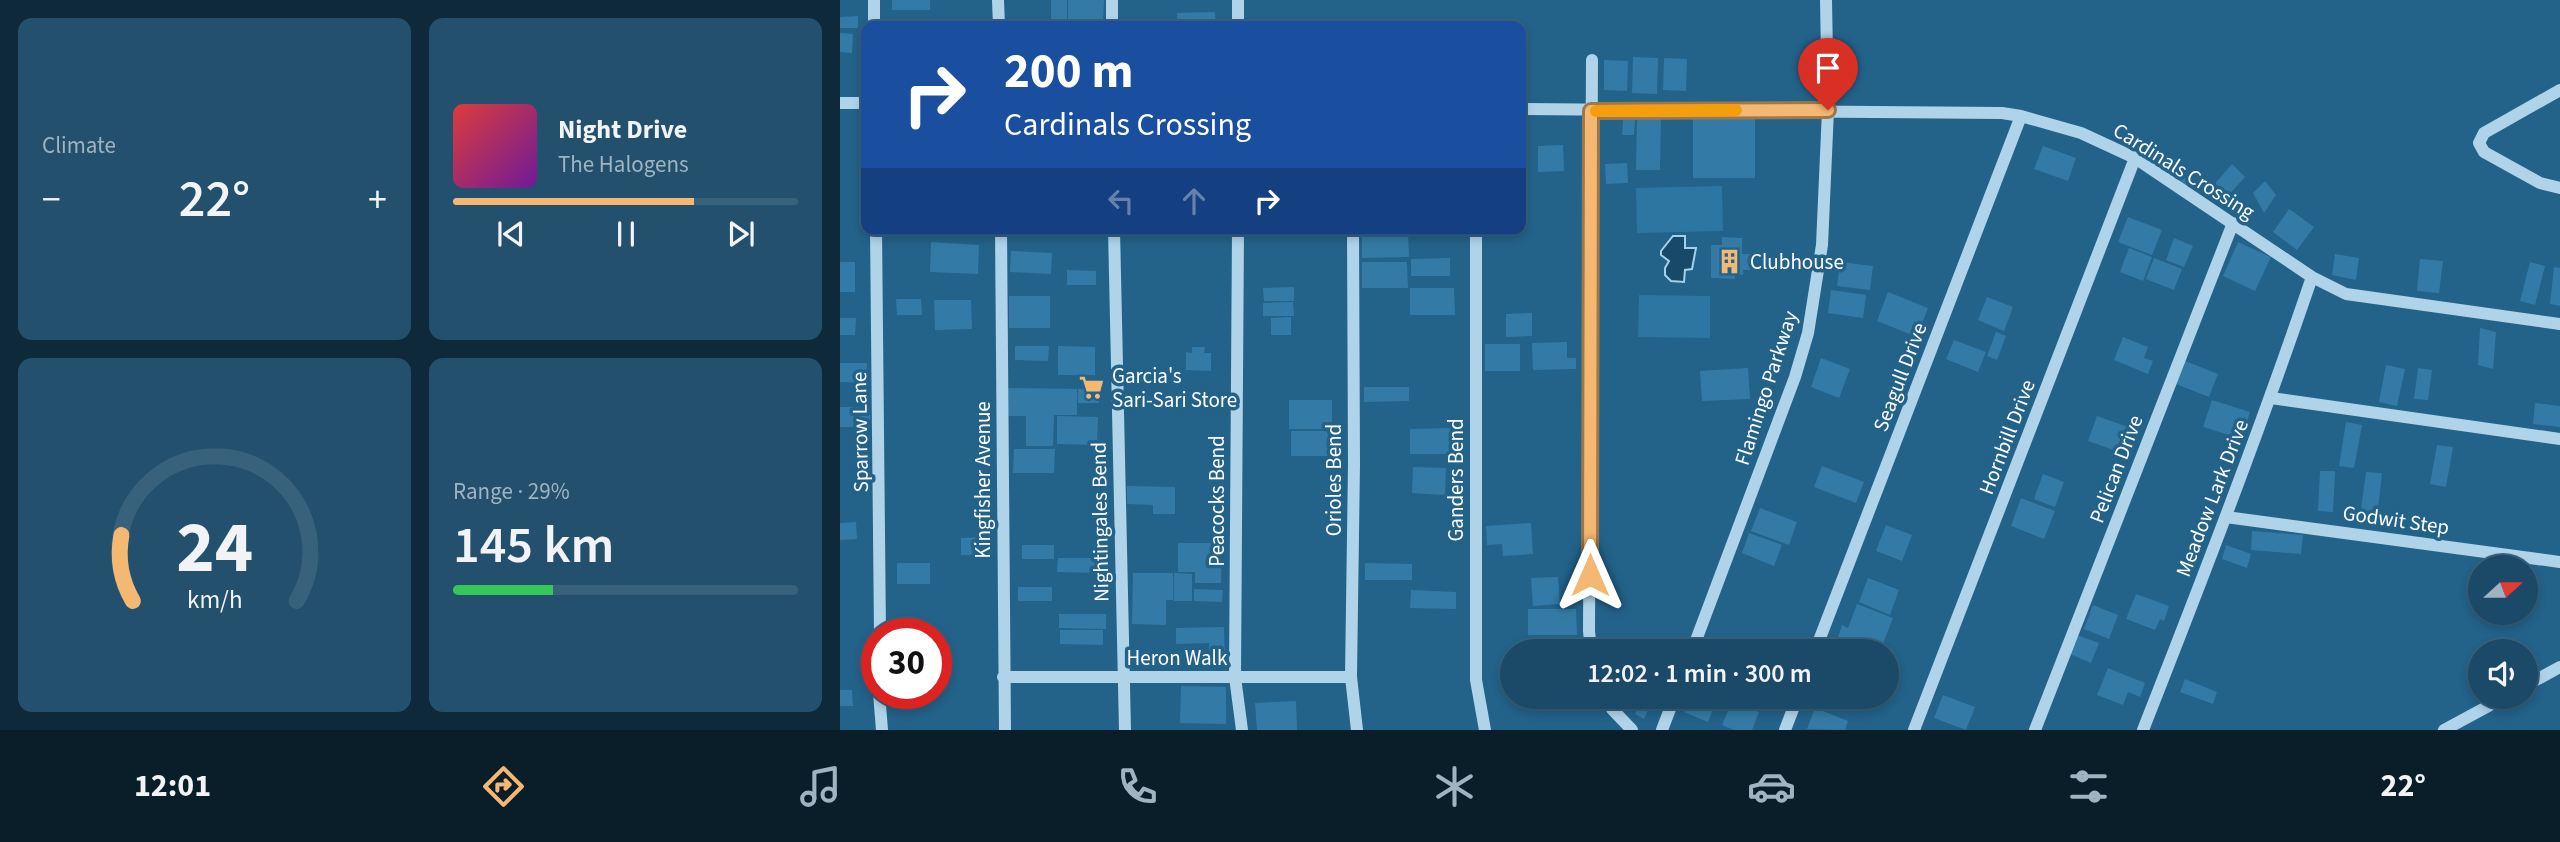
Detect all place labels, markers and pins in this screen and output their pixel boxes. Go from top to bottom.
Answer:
pin [1798,38,1858,110]
place label: Clubhouse [1750,247,1844,277]
building icon: Clubhouse [1716,248,1744,276]
place label: Garcia's Sari-Sari Store [1112,361,1237,415]
supermarket icon: Garcia's Sari-Sari Store [1078,374,1106,402]

